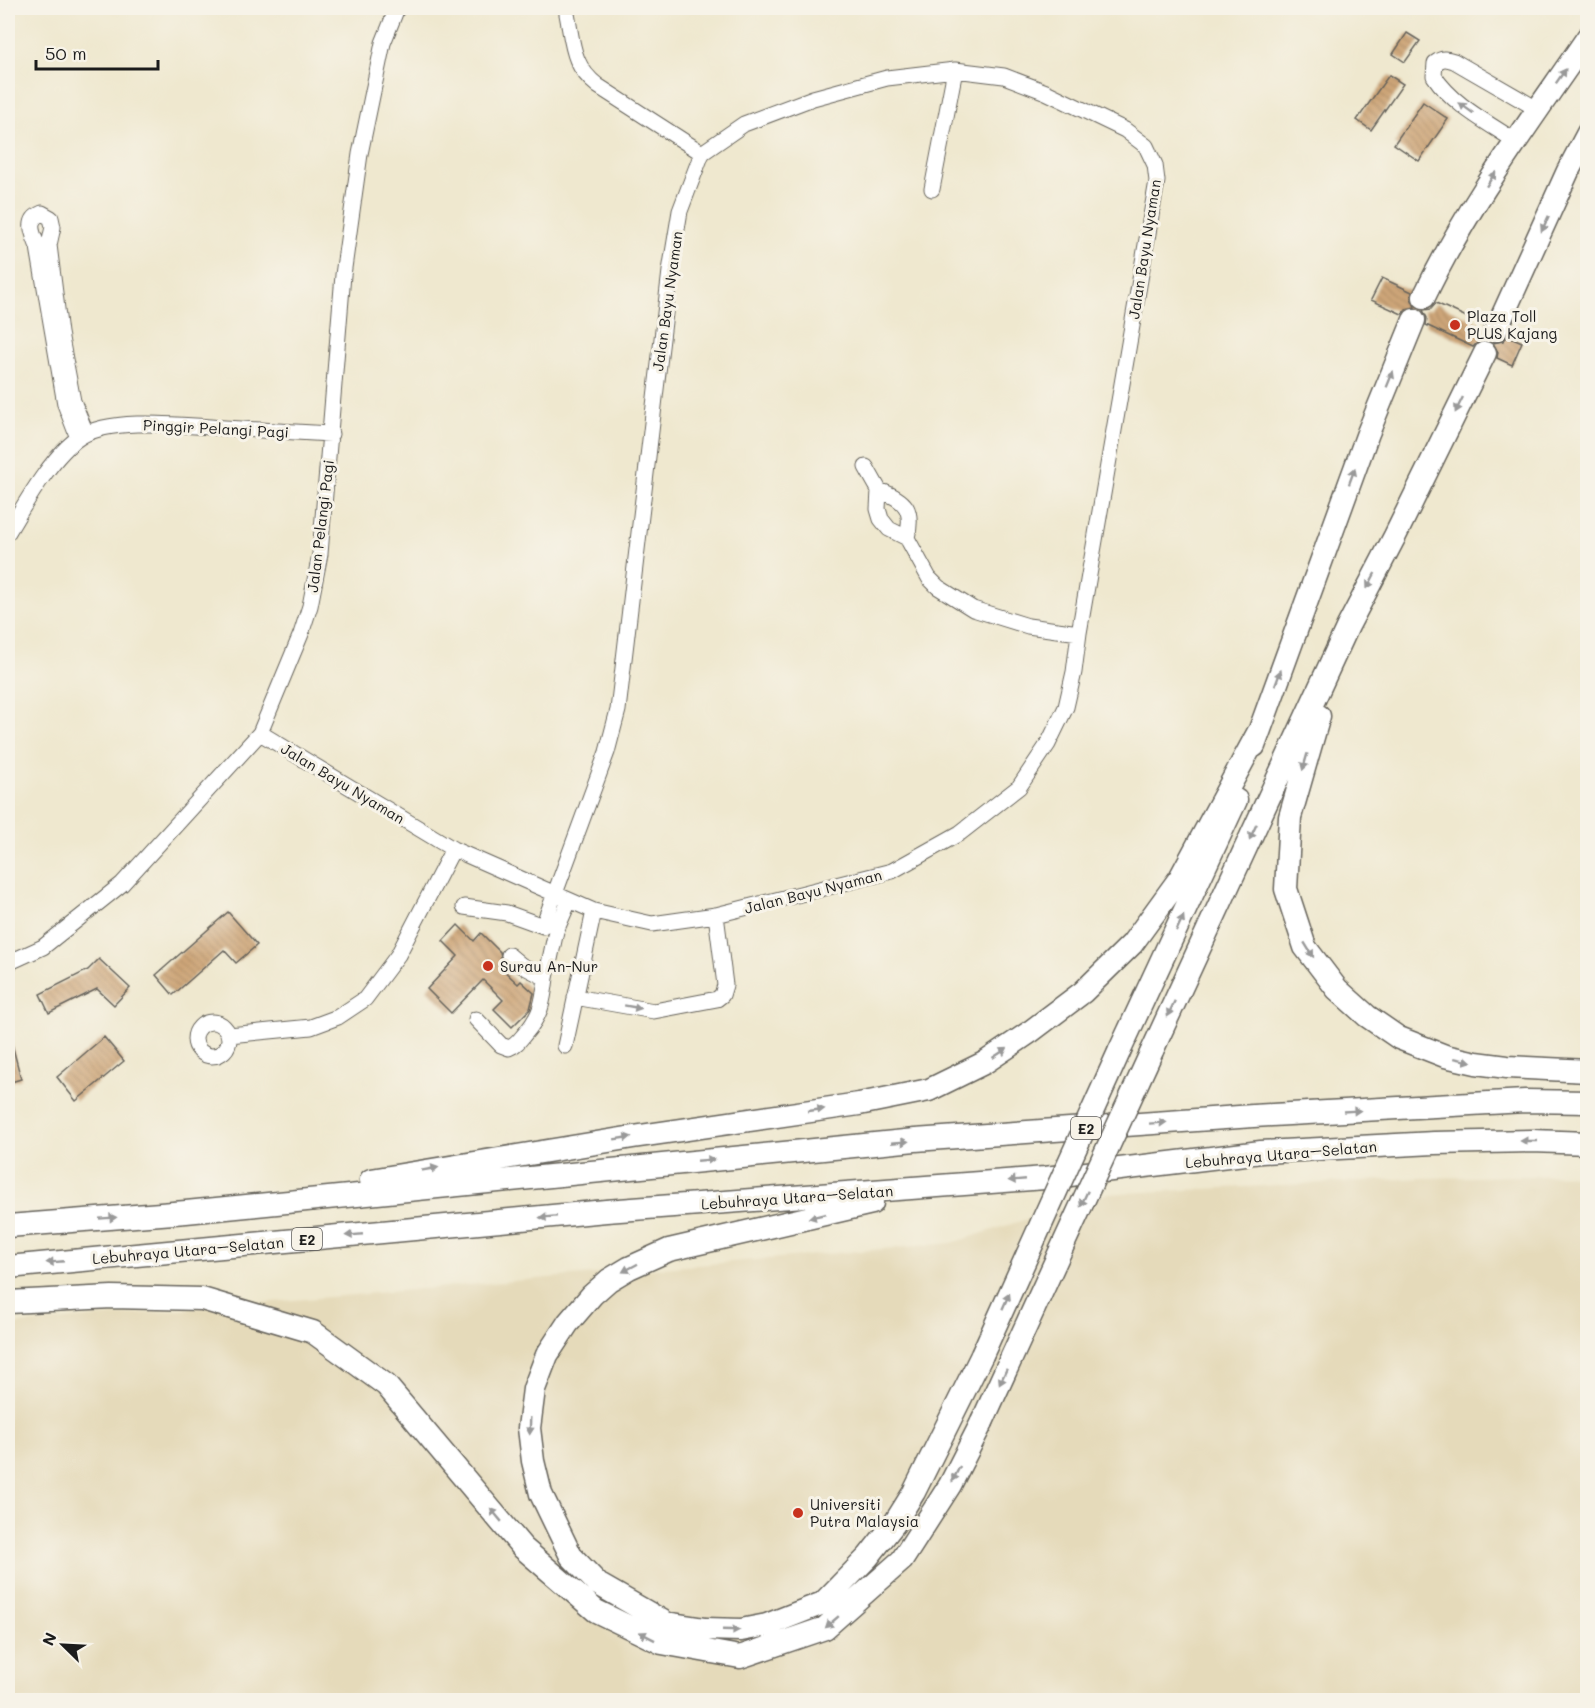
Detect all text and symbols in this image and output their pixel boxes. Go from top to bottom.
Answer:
scale bar [36,33,158,71]
text: 50 m [45,41,87,65]
one-way arrow [1555,68,1567,84]
one-way arrow [1459,102,1475,114]
one-way arrow [1485,171,1496,187]
street label: Jalan Bayu Nyaman [1123,178,1165,320]
one-way arrow [1540,216,1549,233]
street label: Jalan Bayu Nyaman [647,230,687,372]
place label: Plaza Toll PLUS Kajang [1467,306,1557,343]
marker: Plaza Toll PLUS Kajang [1448,318,1462,332]
one-way arrow [1386,370,1395,388]
one-way arrow [1455,397,1464,414]
street label: Pinggir Pelangi Pagi [142,414,290,442]
street label: Jalan Pelangi Pagi [302,458,338,594]
one-way arrow [1348,467,1358,485]
one-way arrow [1367,572,1377,590]
one-way arrow [1274,669,1284,687]
street label: Jalan Bayu Nyaman [277,738,409,828]
one-way arrow [1300,753,1309,771]
one-way arrow [1248,823,1257,840]
street label: Jalan Bayu Nyaman [742,864,884,918]
one-way arrow [1175,915,1184,932]
one-way arrow [1303,942,1314,959]
place label: Surau An-Nur [500,956,598,976]
marker: Surau An-Nur [481,959,495,973]
one-way arrow [1166,1000,1176,1018]
one-way arrow [623,1003,642,1012]
one-way arrow [991,1047,1007,1059]
one-way arrow [1454,1056,1473,1065]
one-way arrow [806,1106,825,1115]
one-way arrow [1343,1106,1362,1115]
road number: E2 [1071,1117,1101,1139]
one-way arrow [1148,1118,1167,1128]
one-way arrow [613,1134,632,1143]
street label: Lebuhraya Utara–Selatan [1184,1136,1378,1172]
one-way arrow [1520,1136,1539,1146]
one-way arrow [891,1137,910,1147]
one-way arrow [697,1155,716,1165]
one-way arrow [421,1165,440,1174]
one-way arrow [1008,1175,1027,1185]
street label: Lebuhraya Utara–Selatan [700,1180,894,1214]
one-way arrow [1079,1191,1088,1208]
one-way arrow [538,1212,557,1222]
one-way arrow [807,1212,826,1221]
one-way arrow [98,1213,117,1223]
road number: E2 [292,1228,322,1250]
one-way arrow [344,1230,363,1240]
street label: Lebuhraya Utara–Selatan [91,1232,285,1268]
one-way arrow [45,1257,64,1267]
one-way arrow [621,1263,638,1273]
one-way arrow [1001,1292,1011,1310]
one-way arrow [998,1368,1008,1386]
one-way arrow [526,1416,535,1435]
one-way arrow [951,1465,960,1482]
place label: Universiti Putra Malaysia [810,1494,919,1531]
marker: Universiti Putra Malaysia [791,1506,805,1520]
one-way arrow [491,1508,503,1523]
north arrow [33,1615,93,1675]
one-way arrow [824,1615,840,1628]
one-way arrow [721,1625,740,1634]
text: N [37,1629,61,1649]
one-way arrow [638,1631,655,1641]

